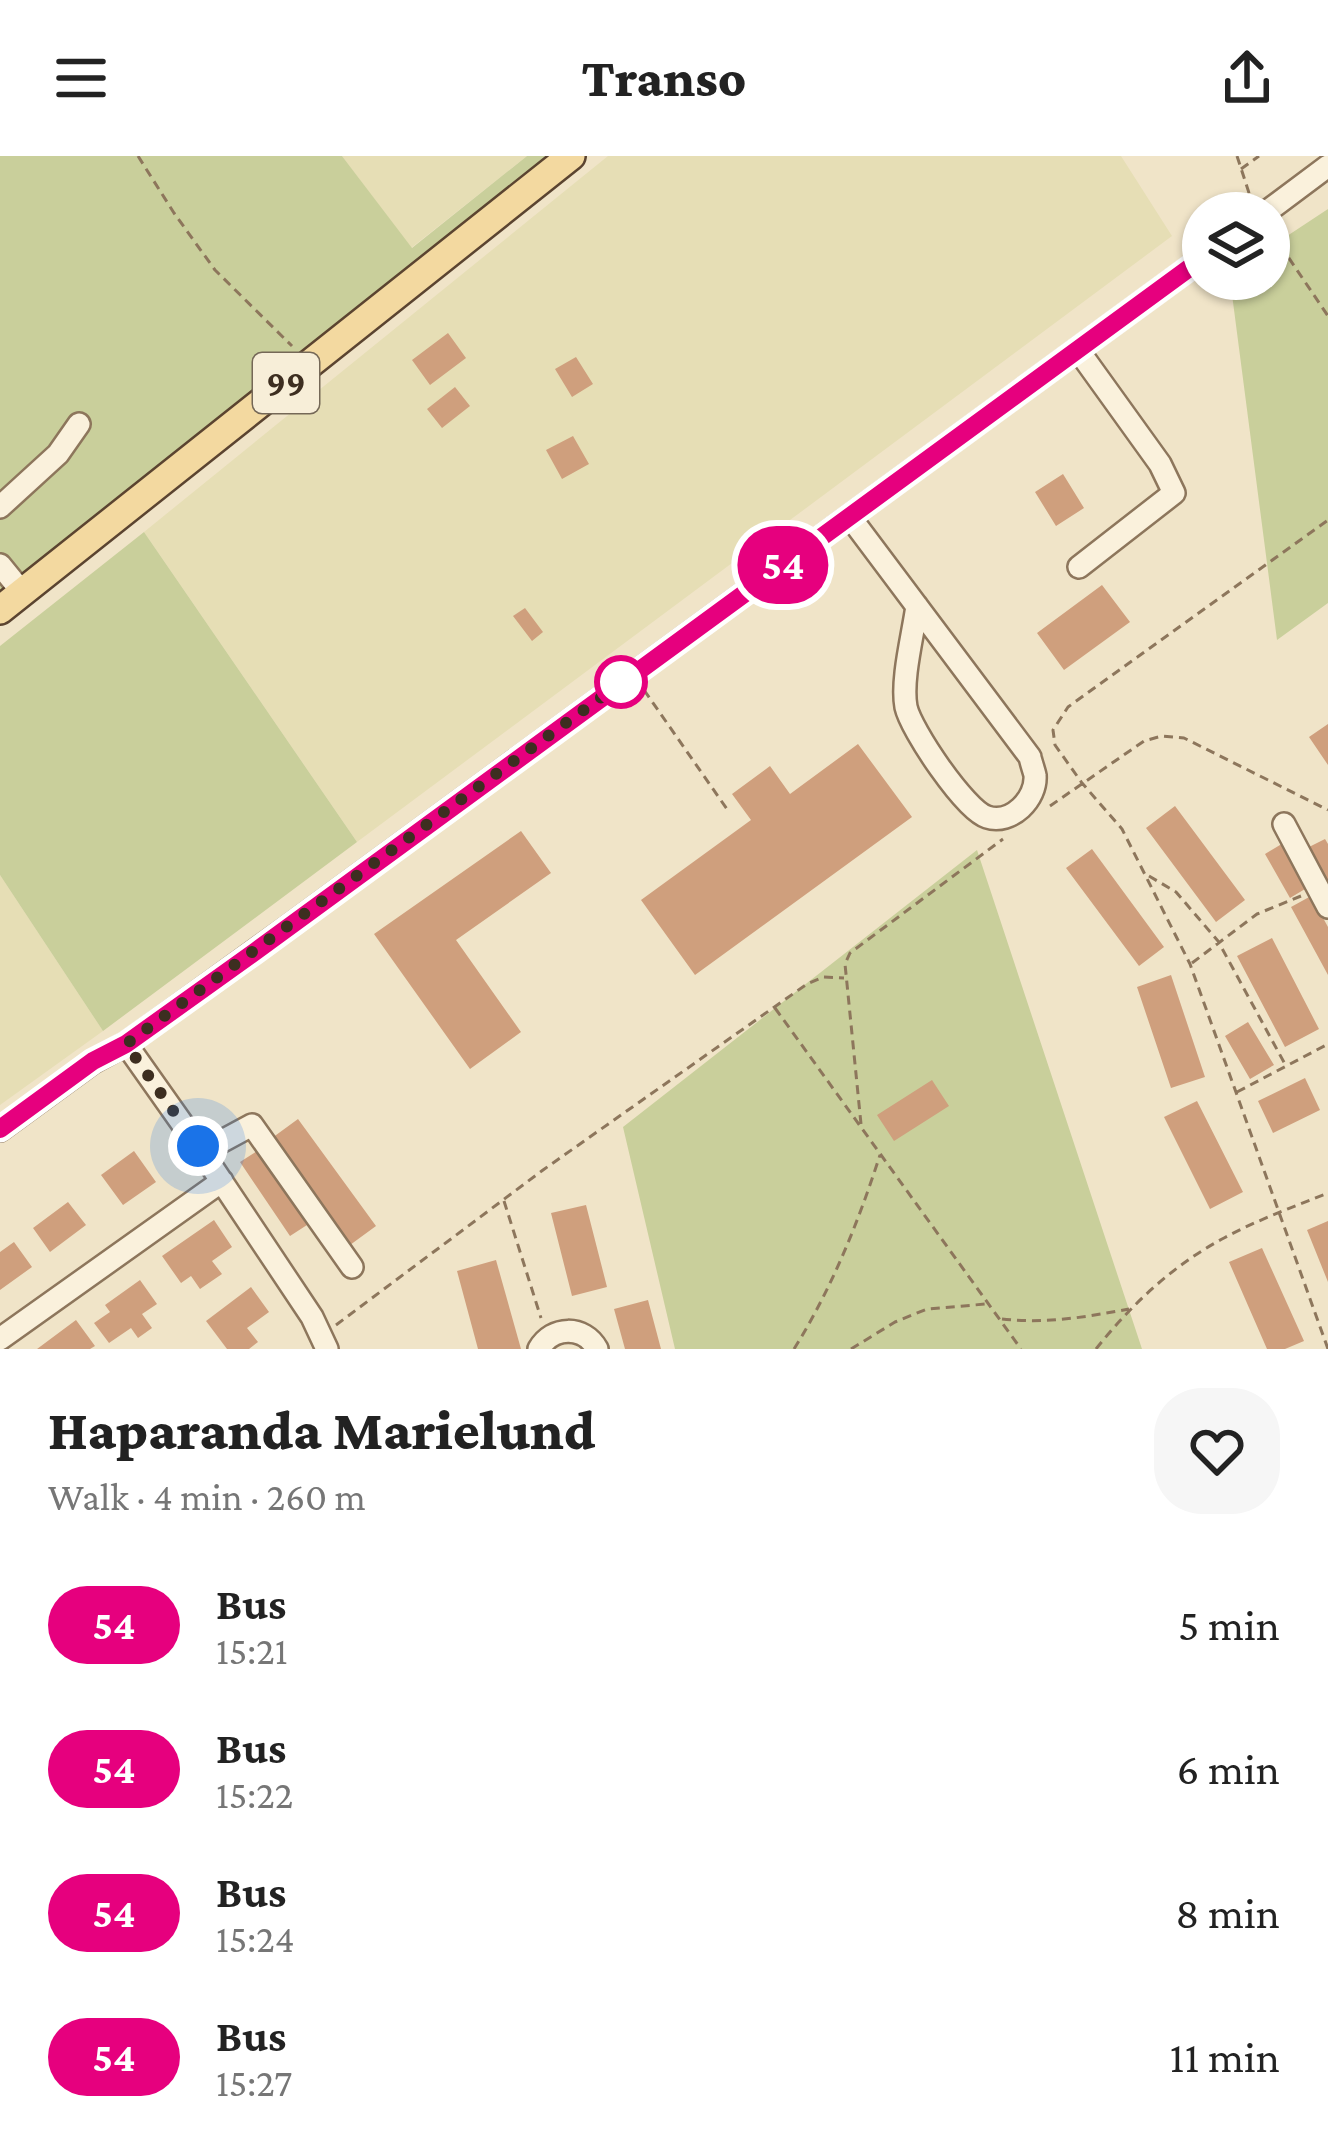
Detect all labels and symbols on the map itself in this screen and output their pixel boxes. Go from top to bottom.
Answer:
road number: 99 [253,353,319,413]
line badge: 54 [729,526,837,604]
unlabelled marker [596,657,646,707]
your location [168,1116,228,1176]

